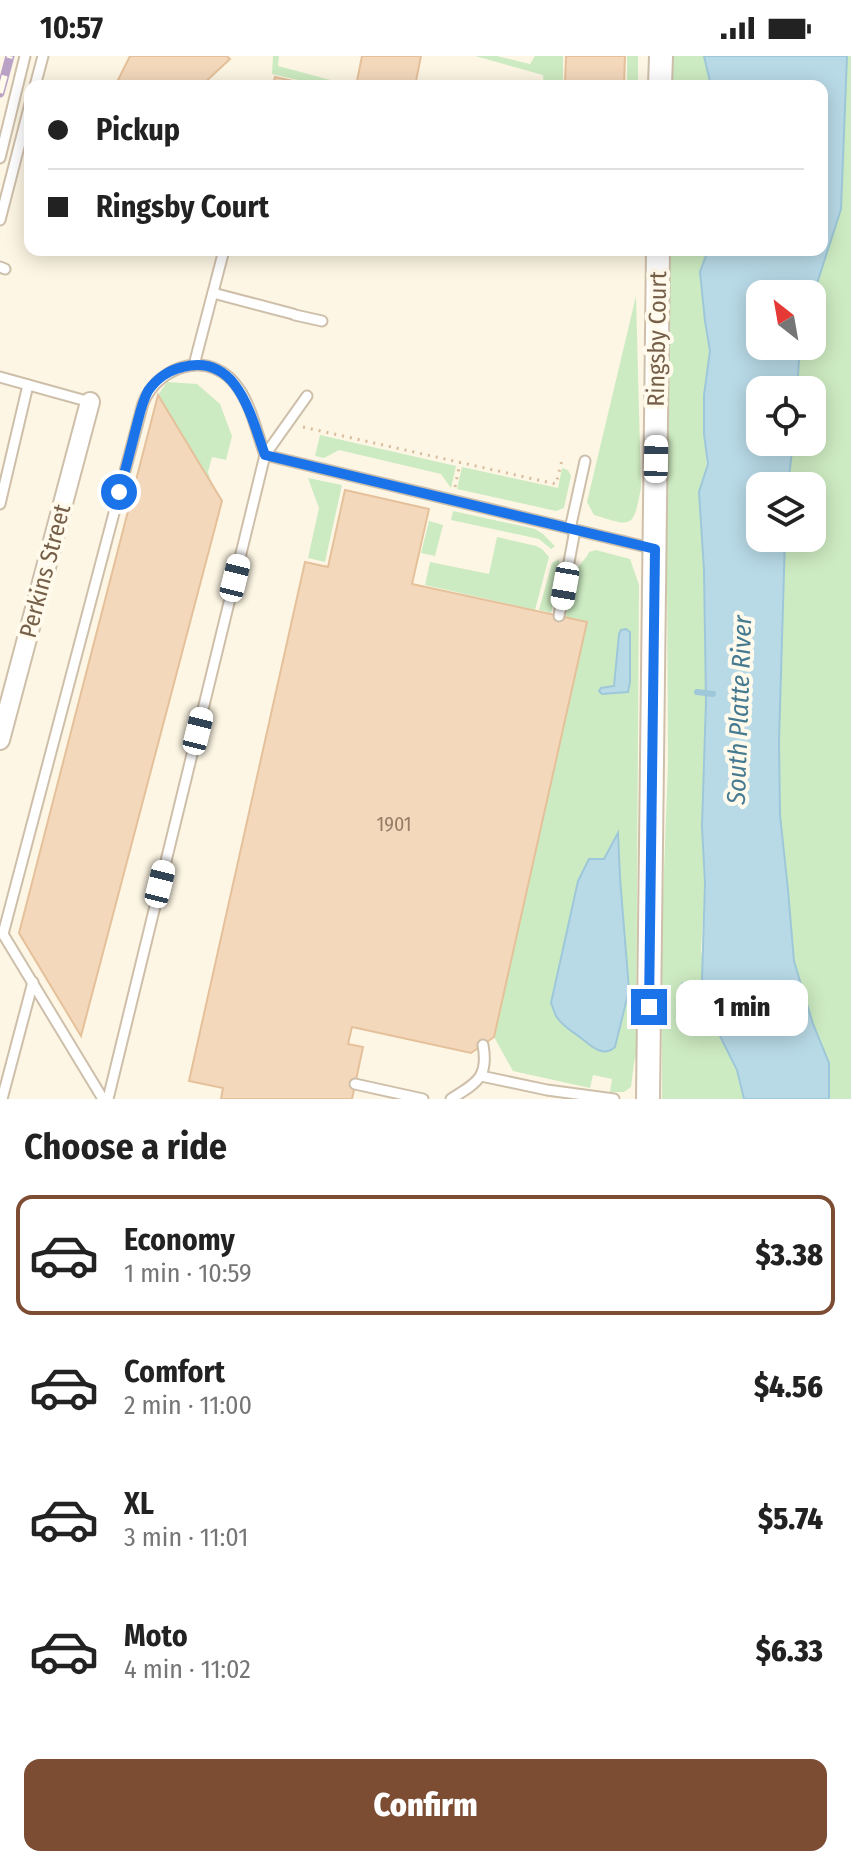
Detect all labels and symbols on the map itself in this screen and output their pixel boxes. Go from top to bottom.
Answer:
street label: Ringsby Court [642,271,672,407]
north arrow [746,280,826,360]
car [644,435,668,483]
route start [101,474,137,510]
street label: Perkins Street [14,501,76,641]
car [218,552,252,604]
car [549,560,581,612]
water label: South Platte River [721,614,758,806]
car [181,705,215,757]
house number: 1901 [376,812,412,836]
car [143,858,177,910]
callout: 1 min [677,979,809,1035]
route end [631,989,667,1025]

